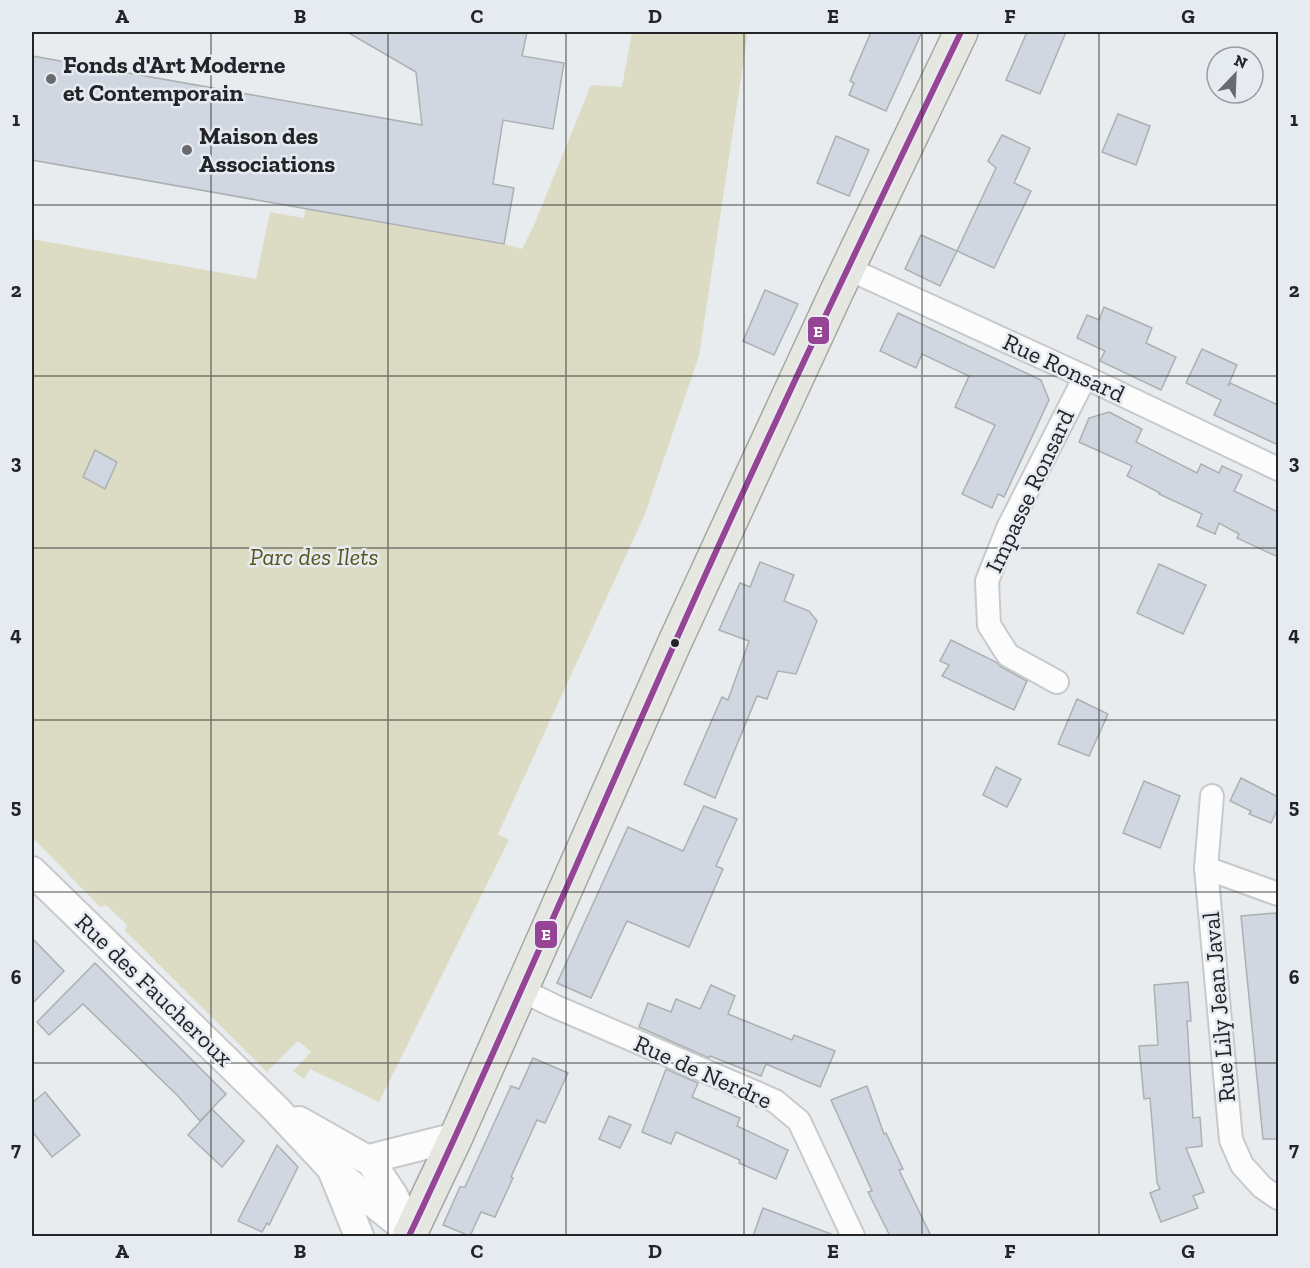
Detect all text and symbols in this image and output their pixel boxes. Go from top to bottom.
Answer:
text: A [115,4,129,28]
text: B [294,4,306,28]
text: C [471,4,484,28]
text: D [648,4,662,28]
text: E [827,4,839,28]
text: F [1004,4,1016,28]
text: G [1181,4,1195,28]
north arrow [1205,45,1265,105]
place label: Fonds d'Art Moderne et Contemporain [63,50,286,107]
text: N [1231,51,1250,73]
marker: Fonds d'Art Moderne et Contemporain [44,72,58,86]
text: 1 [12,107,20,131]
text: 1 [1290,107,1298,131]
place label: Maison des Associations [199,121,335,178]
marker: Maison des Associations [180,143,194,157]
text: 2 [11,278,22,302]
text: 2 [1289,278,1300,302]
line badge: E [807,316,830,345]
text: E [813,322,823,341]
street label: Rue Ronsard [999,327,1130,408]
street label: Impasse Ronsard [979,404,1080,577]
text: 3 [11,450,22,474]
text: 3 [1289,450,1300,474]
park label: Parc des Ilets [249,542,379,571]
text: 4 [10,622,22,646]
text: 4 [1288,622,1300,646]
unlabelled marker [669,637,681,649]
text: 5 [11,794,21,818]
text: 5 [1289,794,1299,818]
street label: Rue des Faucheroux [70,907,239,1072]
street label: Rue Lily Jean Javal [1196,911,1241,1103]
line badge: E [534,920,558,949]
text: E [541,925,551,944]
text: 6 [11,965,22,989]
text: 6 [1289,965,1300,989]
street label: Rue de Nerdre [630,1028,777,1115]
text: 7 [11,1137,21,1161]
text: 7 [1289,1137,1299,1161]
text: A [115,1239,129,1263]
text: B [294,1239,306,1263]
text: C [471,1239,484,1263]
text: D [648,1239,662,1263]
text: E [827,1239,839,1263]
text: F [1004,1239,1016,1263]
text: G [1181,1239,1195,1263]

